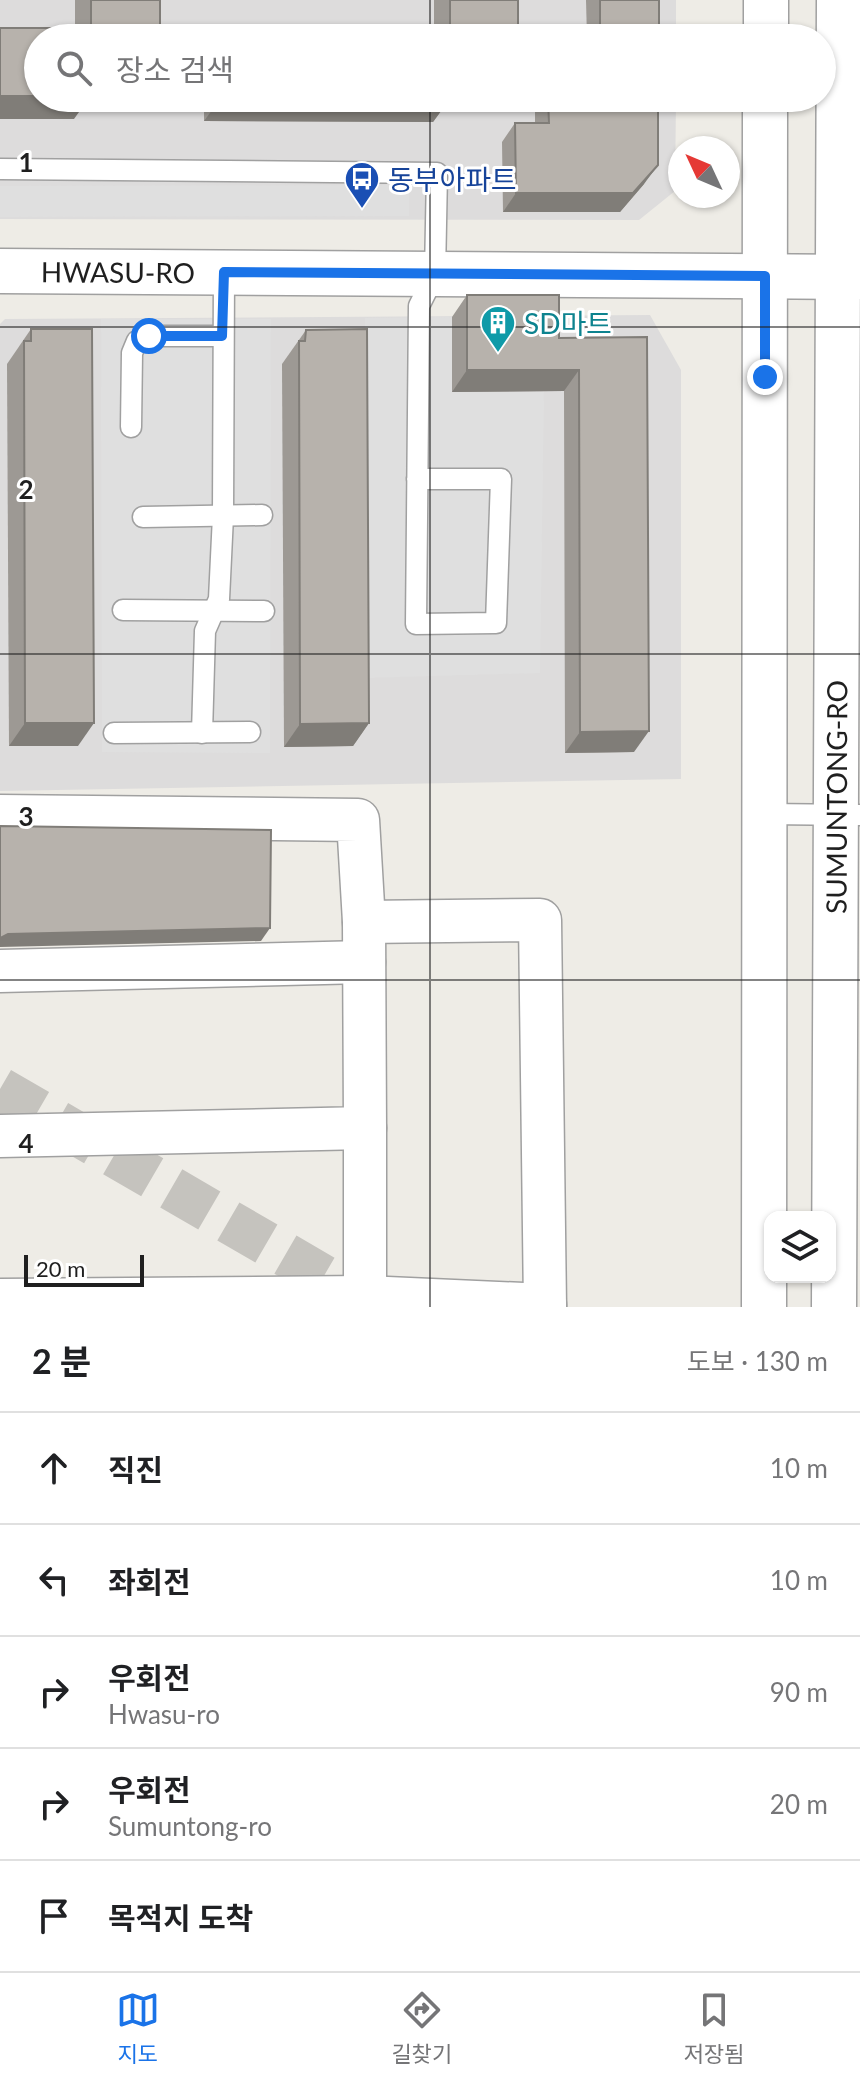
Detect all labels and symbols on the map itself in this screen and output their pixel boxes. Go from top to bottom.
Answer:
north arrow [668,136,740,208]
text: 1 [18,146,34,178]
bus stop icon: 동부아파트 [343,160,381,210]
place label: 동부아파트 [388,162,517,196]
street label: HWASU-RO [41,254,195,289]
building icon: SD마트 [479,304,517,354]
place label: SD마트 [524,306,612,340]
route start [131,318,167,354]
route end [747,359,783,395]
text: 2 [18,473,34,505]
street label: SUMUNTONG-RO [819,680,853,914]
text: 3 [18,800,34,832]
text: 4 [18,1127,34,1159]
scale bar [24,1251,144,1287]

